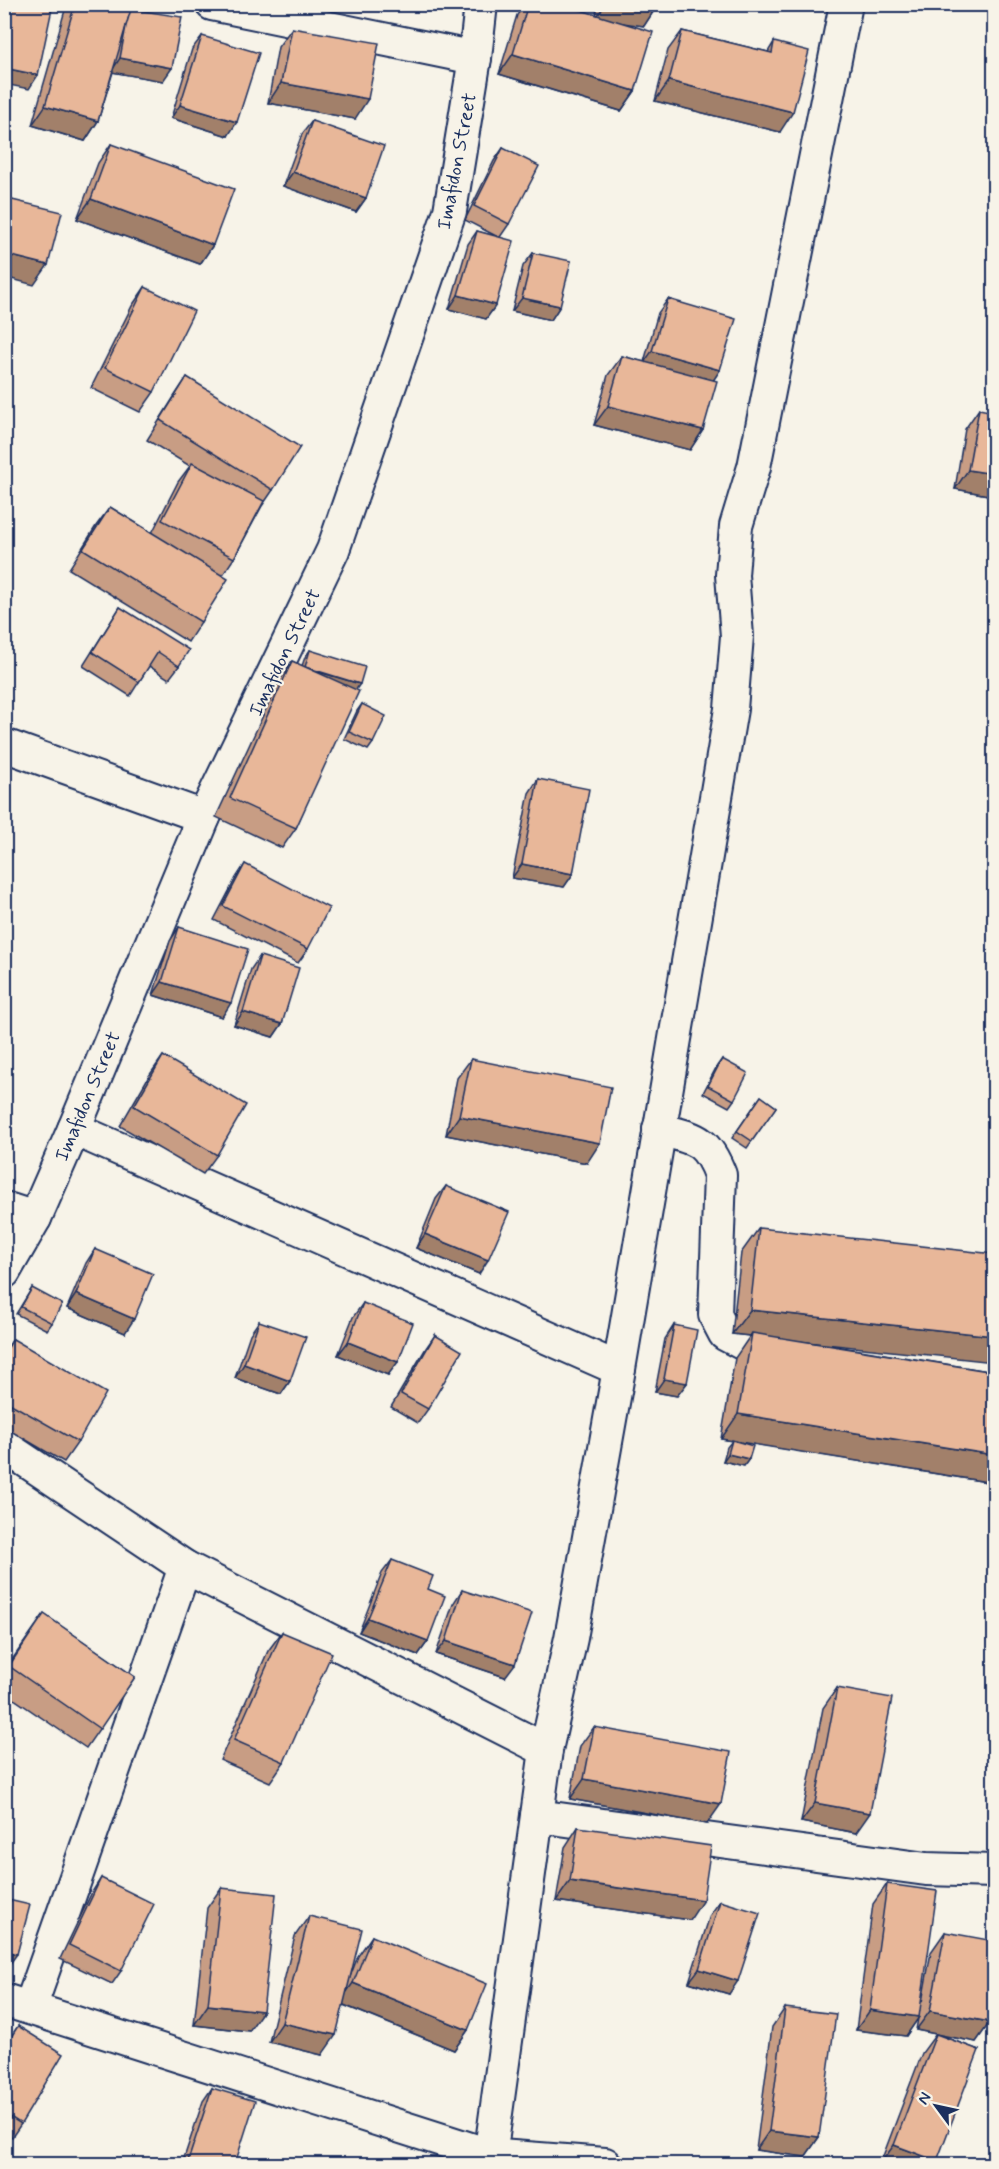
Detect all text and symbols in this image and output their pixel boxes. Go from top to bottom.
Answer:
street label: Imafidon Street [431,91,484,232]
street label: Imafidon Street [243,584,328,721]
street label: Imafidon Street [49,1027,128,1166]
north arrow [906,2076,966,2136]
text: N [913,2088,936,2109]

